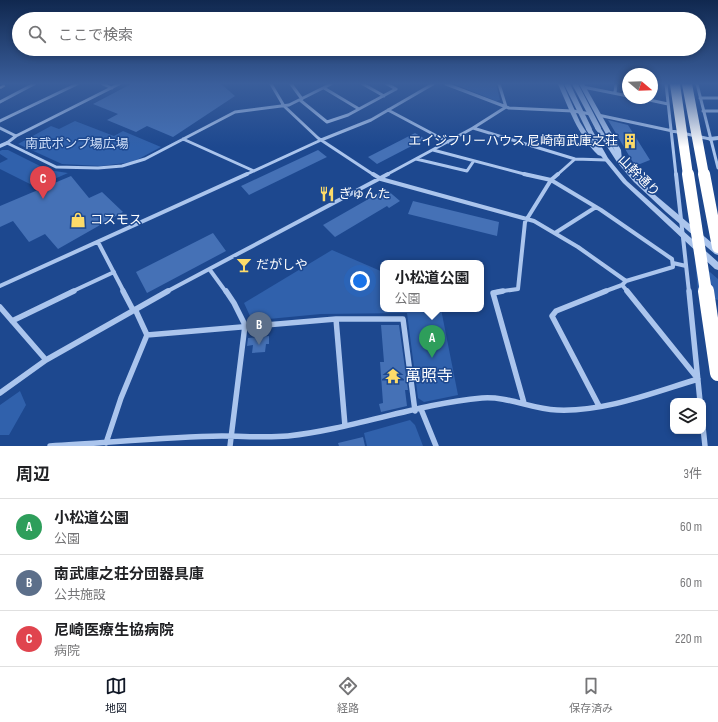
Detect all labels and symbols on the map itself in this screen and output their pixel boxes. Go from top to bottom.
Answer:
north arrow [622,68,658,104]
building icon: エイジフリーハウス 尼崎南武庫之荘 [621,132,639,150]
place label: エイジフリーハウス 尼崎南武庫之荘 [408,133,618,149]
park label: 南武ポンプ場広場 [25,136,129,152]
street label: 山幹通り [615,152,663,200]
pin: C [30,166,56,199]
restaurant icon: ぎゅんた [318,185,336,203]
place label: ぎゅんた [339,186,391,202]
shop icon: コスモス [69,211,87,229]
place label: コスモス [90,212,142,228]
bar icon: だがしや [235,256,253,274]
place label: だがしや [256,257,308,273]
your location [350,271,370,291]
pin: B [246,312,272,345]
pin: A [419,325,445,358]
temple icon: 萬照寺 [384,367,402,385]
place label: 萬照寺 [405,367,453,386]

